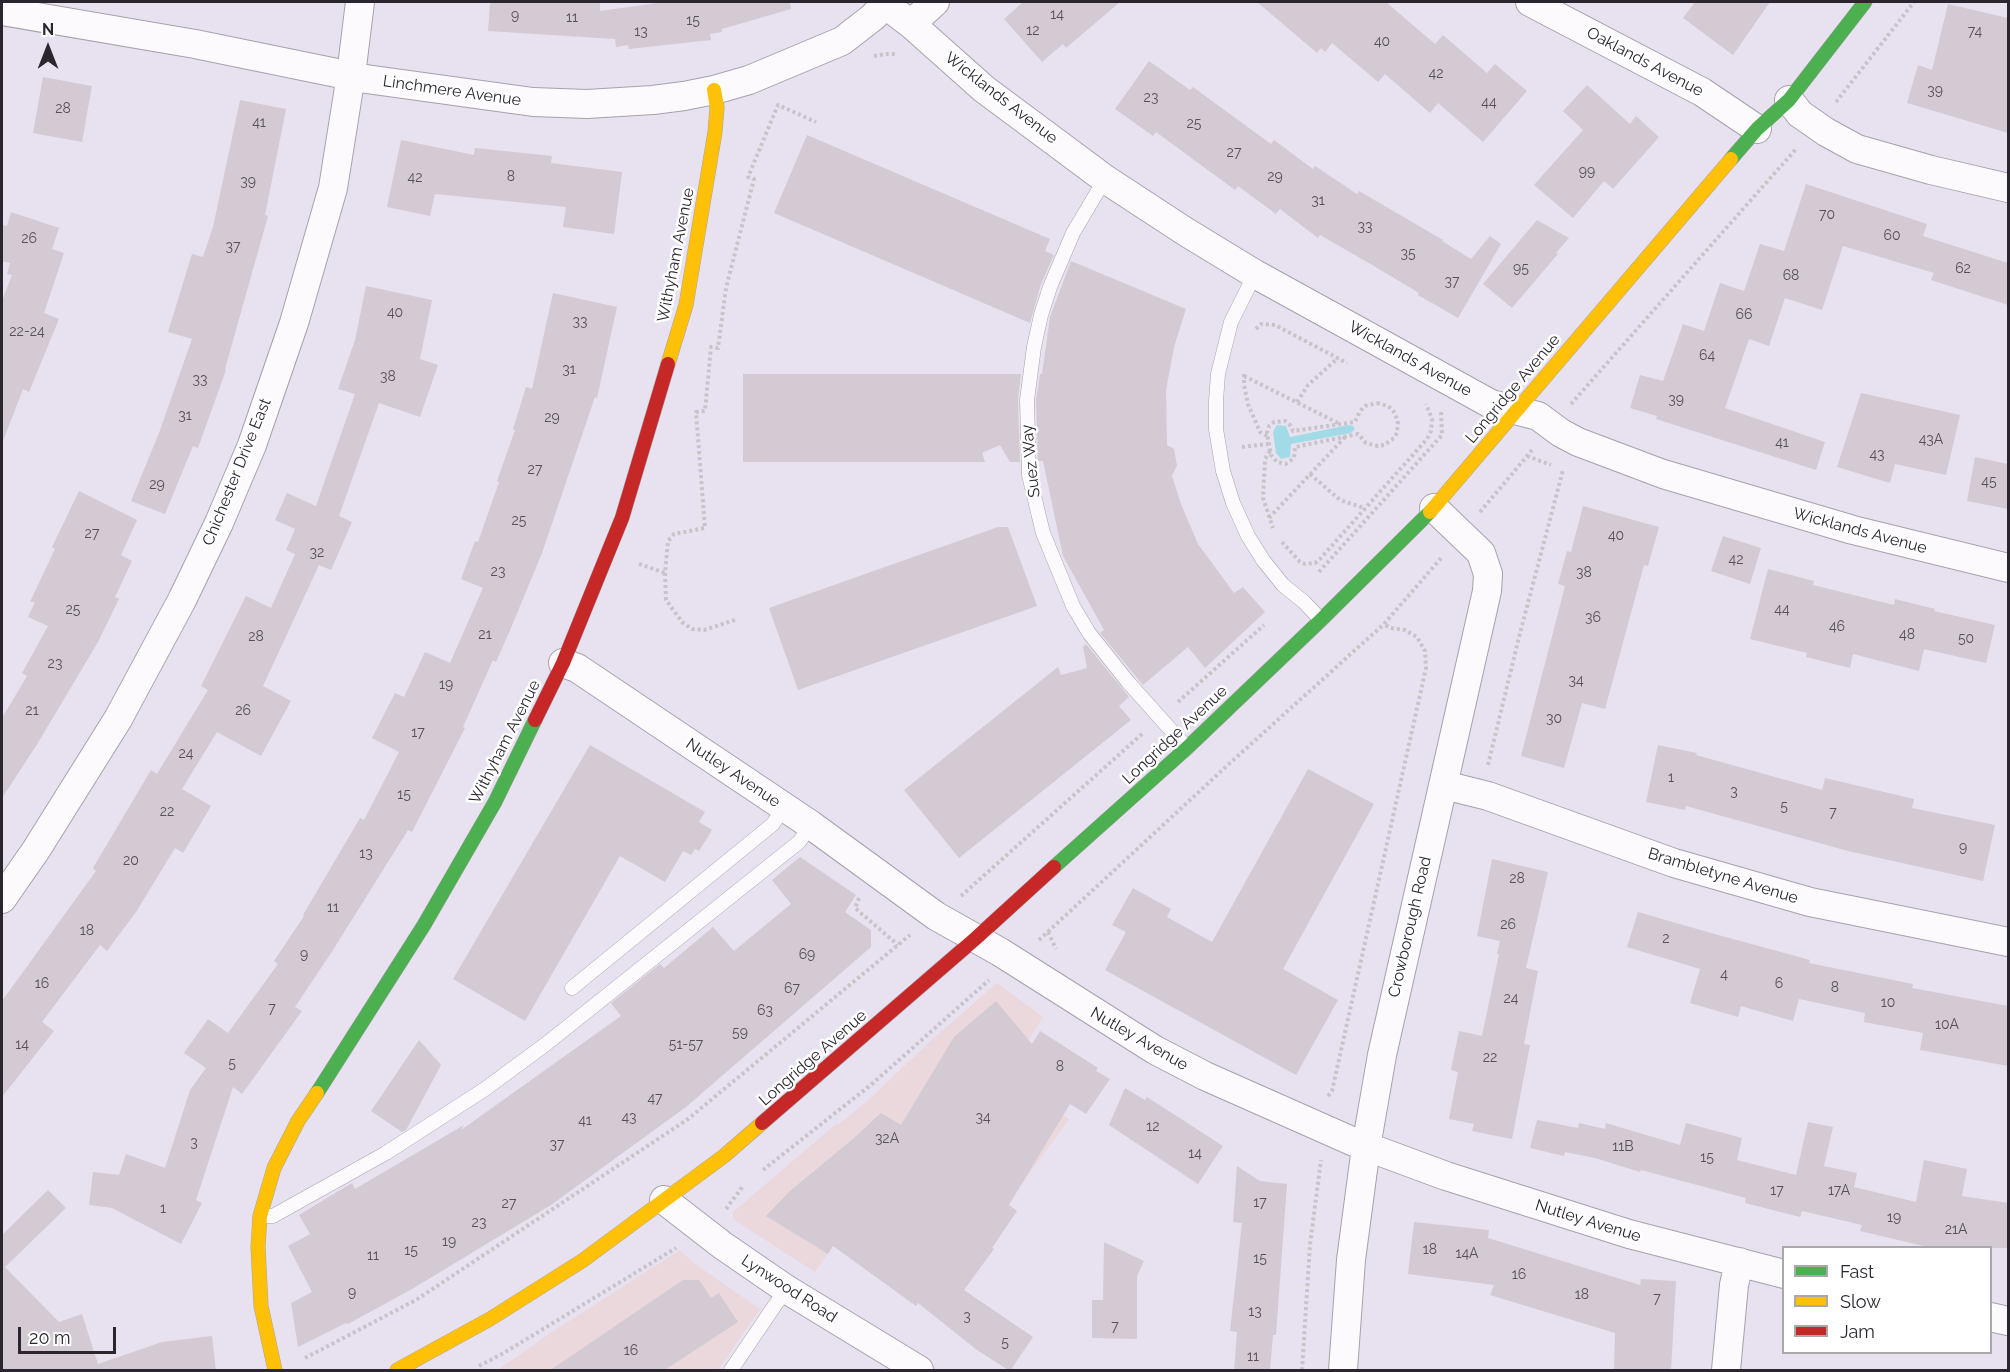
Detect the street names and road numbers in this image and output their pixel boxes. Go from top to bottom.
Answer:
street label: Oaklands Avenue [1583,23,1707,101]
street label: Wicklands Avenue [941,48,1061,148]
street label: Linchmere Avenue [382,72,522,110]
street label: Withyham Avenue [654,186,698,324]
street label: Wicklands Avenue [1345,317,1475,401]
street label: Longridge Avenue [1462,331,1564,447]
street label: Chichester Drive East [199,396,275,548]
street label: Suez Way [1018,423,1044,499]
street label: Wicklands Avenue [1791,504,1929,558]
street label: Withyham Avenue [465,677,545,807]
street label: Longridge Avenue [1119,681,1231,789]
street label: Nutley Avenue [682,734,784,812]
street label: Brambletyne Avenue [1646,844,1800,908]
street label: Crowborough Road [1384,855,1436,999]
street label: Nutley Avenue [1087,1003,1191,1075]
street label: Longridge Avenue [755,1006,871,1110]
street label: Nutley Avenue [1533,1196,1643,1246]
street label: Lynwood Road [738,1251,840,1327]

